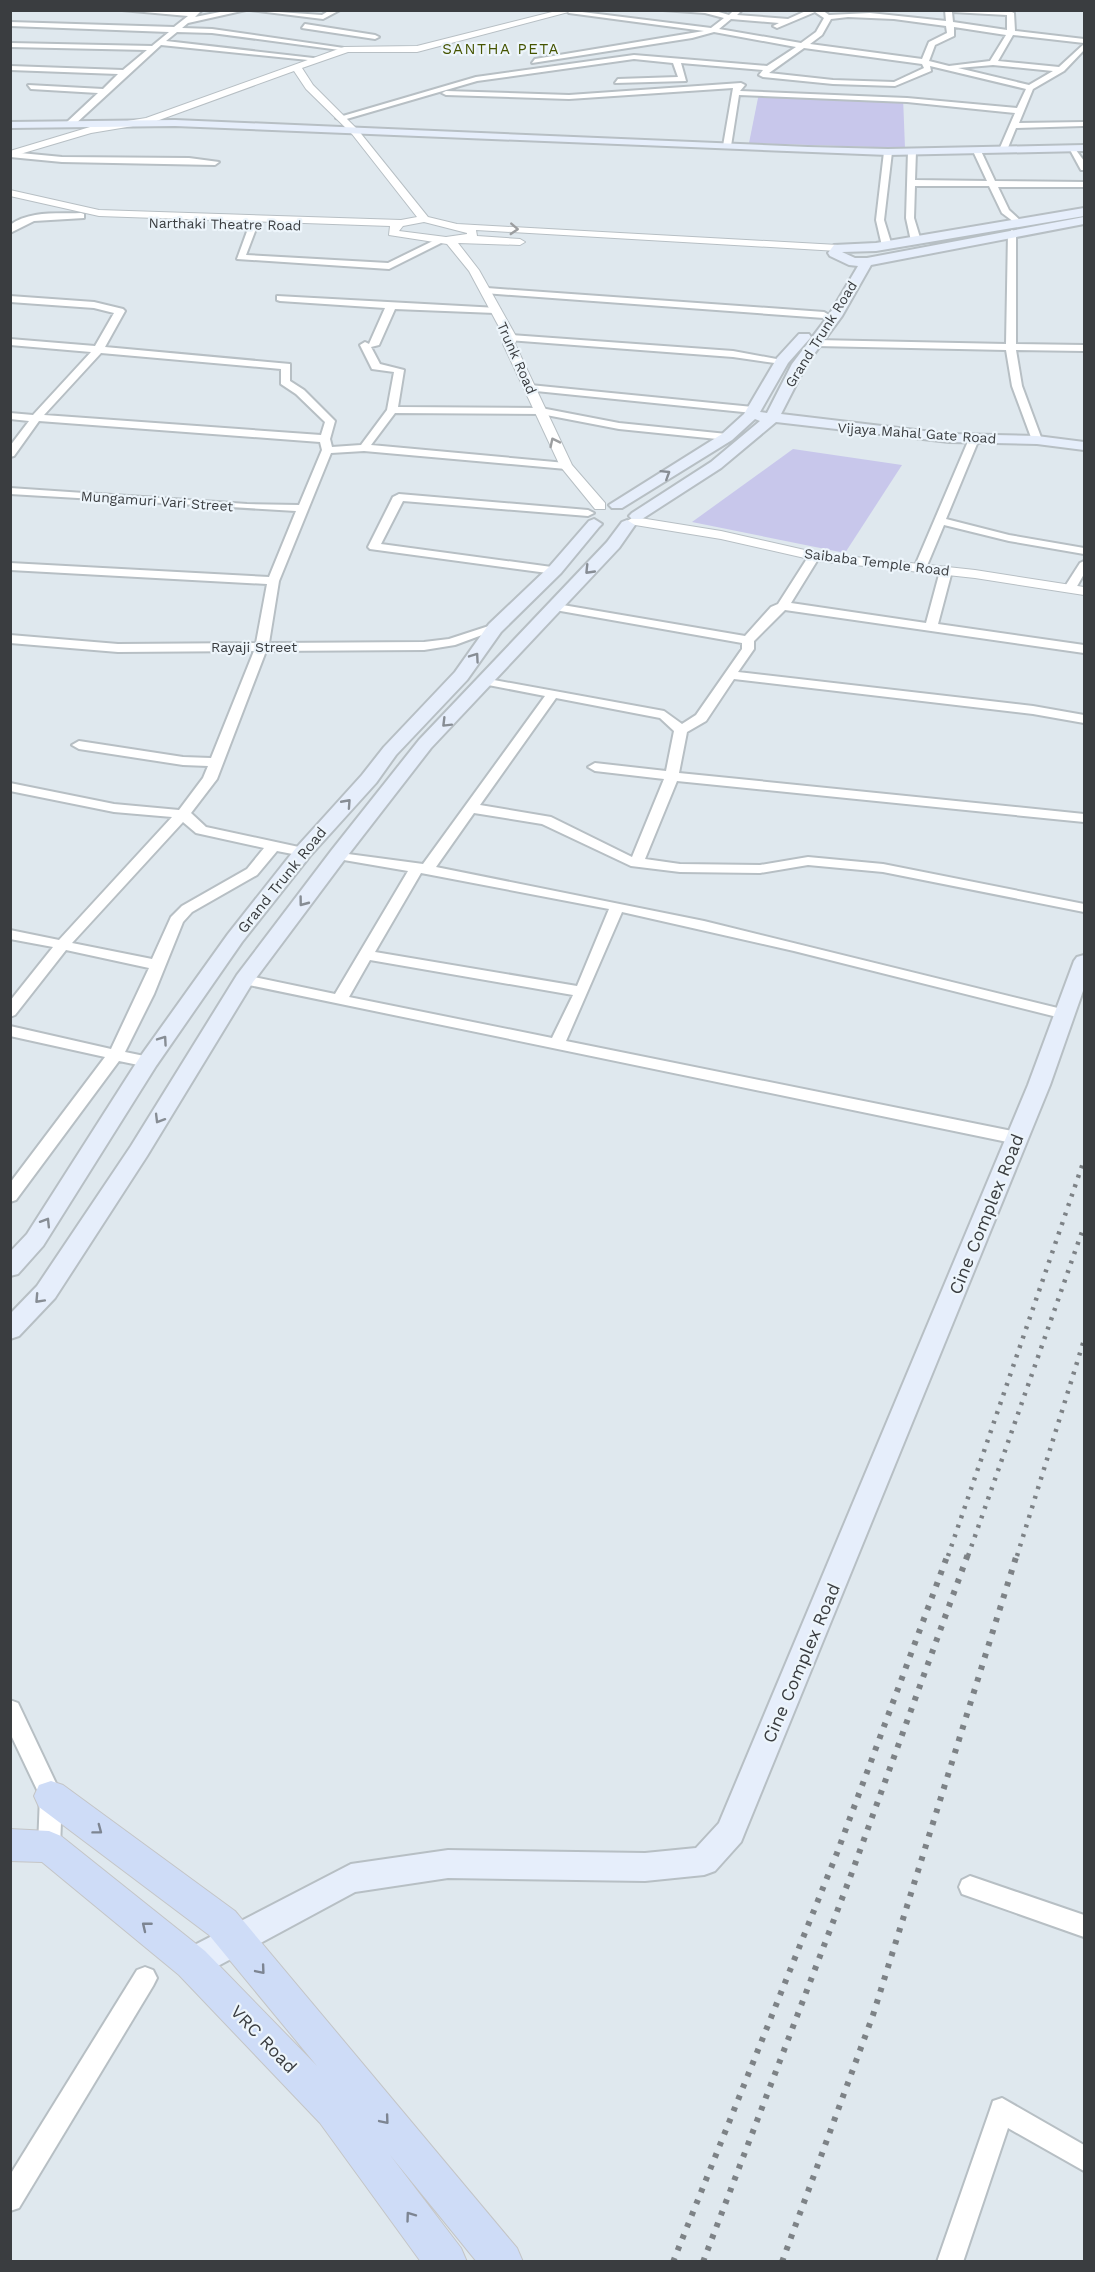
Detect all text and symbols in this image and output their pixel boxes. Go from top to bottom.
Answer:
district label: SANTHA PETA [442,40,560,58]
street label: Narthaki Theatre Road [148,215,302,233]
one-way arrow [509,222,518,235]
street label: Grand Trunk Road [782,278,860,390]
street label: Trunk Road [494,320,540,396]
street label: Vijaya Mahal Gate Road [837,419,997,447]
one-way arrow [550,437,562,448]
one-way arrow [660,470,670,482]
street label: Mungamuri Vari Street [80,488,234,514]
street label: Saibaba Temple Road [803,545,951,579]
one-way arrow [586,563,597,574]
street label: Rayaji Street [211,639,297,655]
one-way arrow [468,652,479,663]
one-way arrow [442,716,453,726]
one-way arrow [340,800,351,810]
street label: Grand Trunk Road [234,823,330,937]
one-way arrow [299,895,310,906]
one-way arrow [156,1036,167,1047]
one-way arrow [155,1113,166,1124]
street label: Cine Complex Road [944,1131,1028,1297]
one-way arrow [39,1218,51,1228]
one-way arrow [35,1292,46,1303]
street label: Cine Complex Road [758,1580,844,1746]
one-way arrow [92,1823,103,1834]
one-way arrow [142,1922,153,1933]
one-way arrow [254,1963,265,1974]
street label: VRC Road [227,2001,301,2077]
one-way arrow [378,2113,389,2124]
one-way arrow [406,2211,417,2222]

